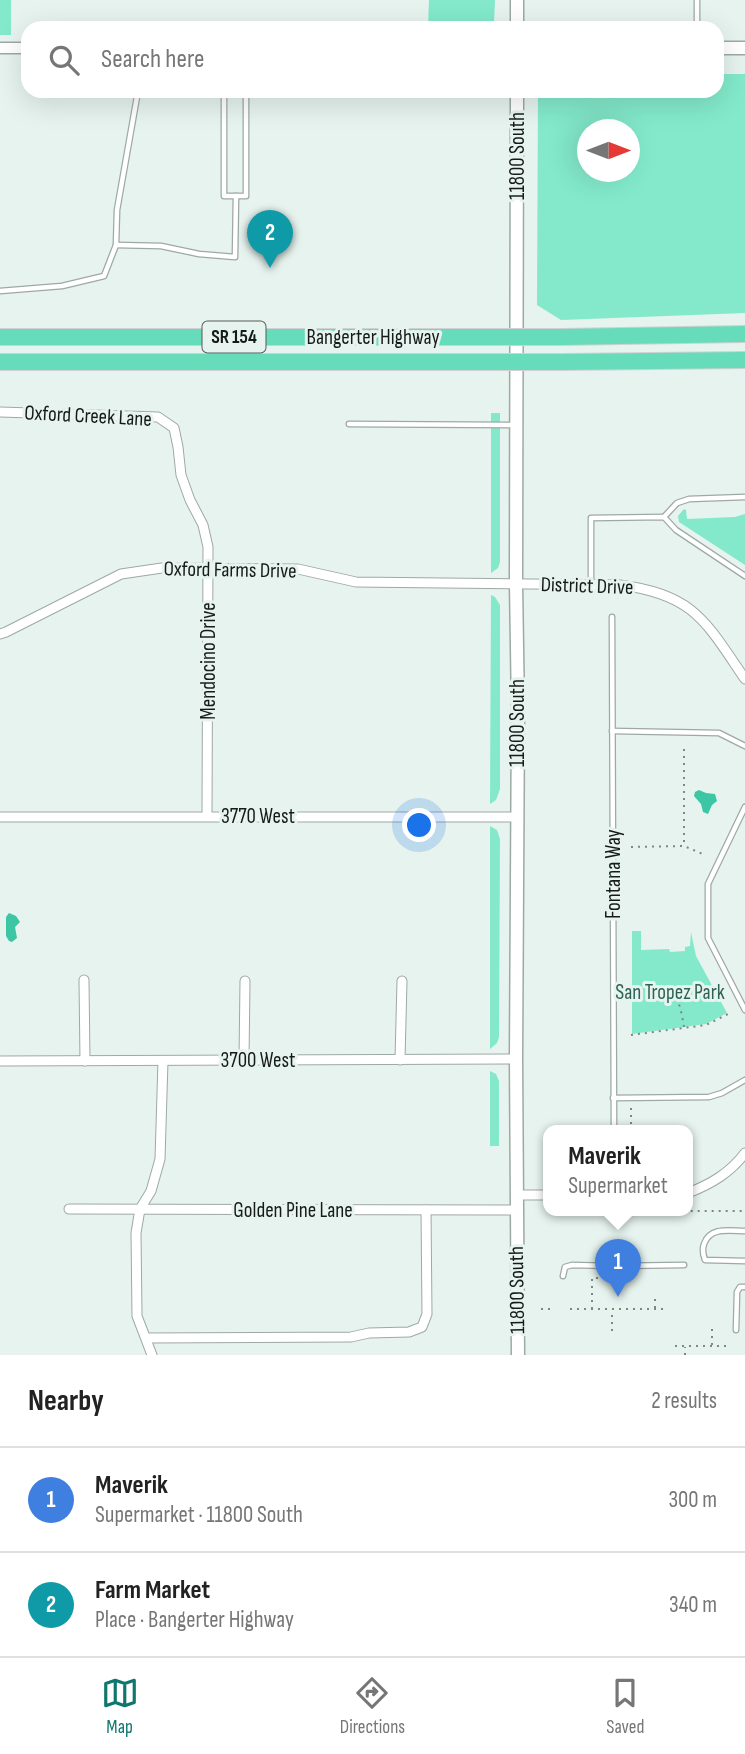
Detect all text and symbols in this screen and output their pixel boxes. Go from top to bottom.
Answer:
search box [21,21,724,98]
icon: search [45,41,83,79]
text: Search here [101,44,204,75]
street label: 11800 South [505,112,530,200]
north arrow [577,119,640,182]
pin: 2 [247,210,293,268]
road number: SR 154 [202,322,266,352]
street label: Bangerter Highway [306,325,440,350]
street label: Oxford Creek Lane [24,400,152,432]
street label: Oxford Farms Drive [163,556,297,584]
street label: District Drive [540,572,634,600]
street label: Mendocino Drive [196,602,221,720]
street label: 11800 South [505,679,530,767]
street label: 3770 West [221,804,295,829]
your location [402,808,436,842]
street label: Fontana Way [601,829,626,919]
park label: San Tropez Park [615,980,725,1005]
street label: 3700 West [221,1048,295,1073]
popup [543,1125,693,1216]
text: Maverik [568,1141,641,1172]
text: Supermarket [568,1172,668,1200]
street label: Golden Pine Lane [233,1198,353,1223]
pin: 1 [595,1239,641,1297]
street label: 11800 South [504,1246,530,1334]
text: Nearby [28,1383,104,1419]
text: 2 results [651,1387,717,1415]
text: Maverik [95,1470,168,1501]
text: 1 [46,1486,56,1514]
text: 300 m [668,1486,717,1514]
text: Supermarket · 11800 South [95,1501,303,1529]
text: Farm Market [95,1575,210,1606]
text: 2 [46,1591,56,1619]
text: 340 m [669,1591,717,1619]
text: Place · Bangerter Highway [95,1606,294,1634]
tab: Map [101,1674,139,1739]
tab: Directions [340,1674,405,1739]
tab: Saved [606,1674,644,1739]

